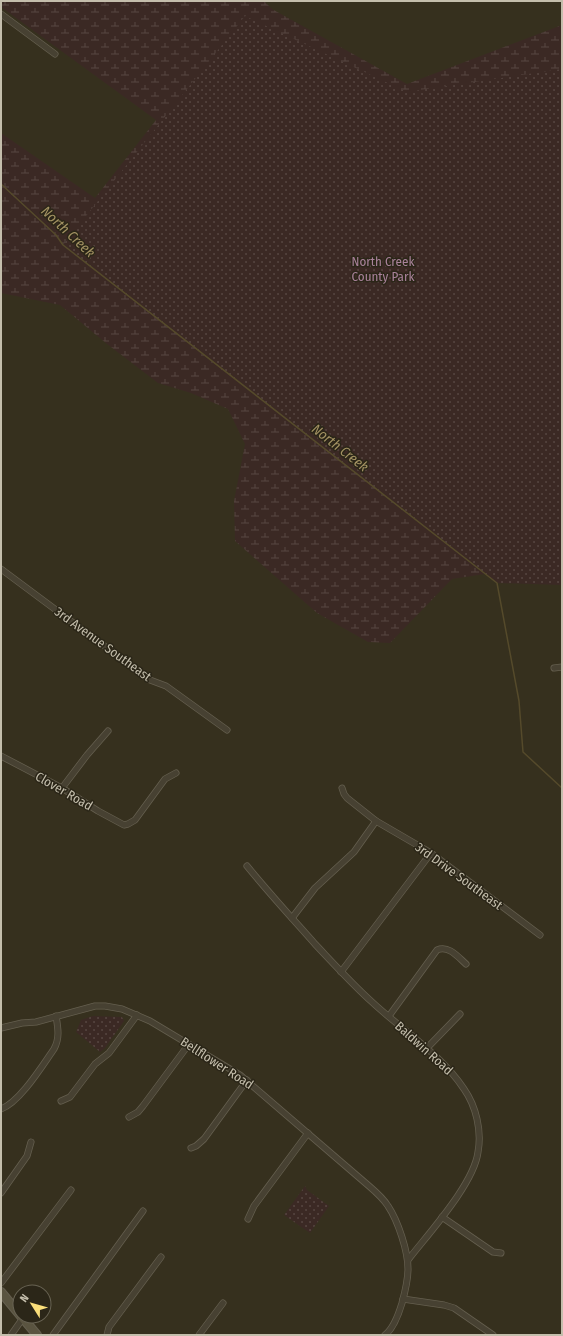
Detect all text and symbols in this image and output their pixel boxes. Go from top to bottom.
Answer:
water label: North Creek [38,203,98,261]
park label: North Creek County Park [352,254,415,284]
water label: North Creek [308,421,372,475]
street label: 3rd Avenue Southeast [52,604,155,685]
street label: Clover Road [33,769,95,813]
street label: 3rd Drive Southeast [412,839,506,913]
street label: Baldwin Road [392,1018,456,1078]
street label: Bellflower Road [178,1034,256,1092]
north arrow [12,1284,52,1324]
text: N [17,1292,32,1305]

